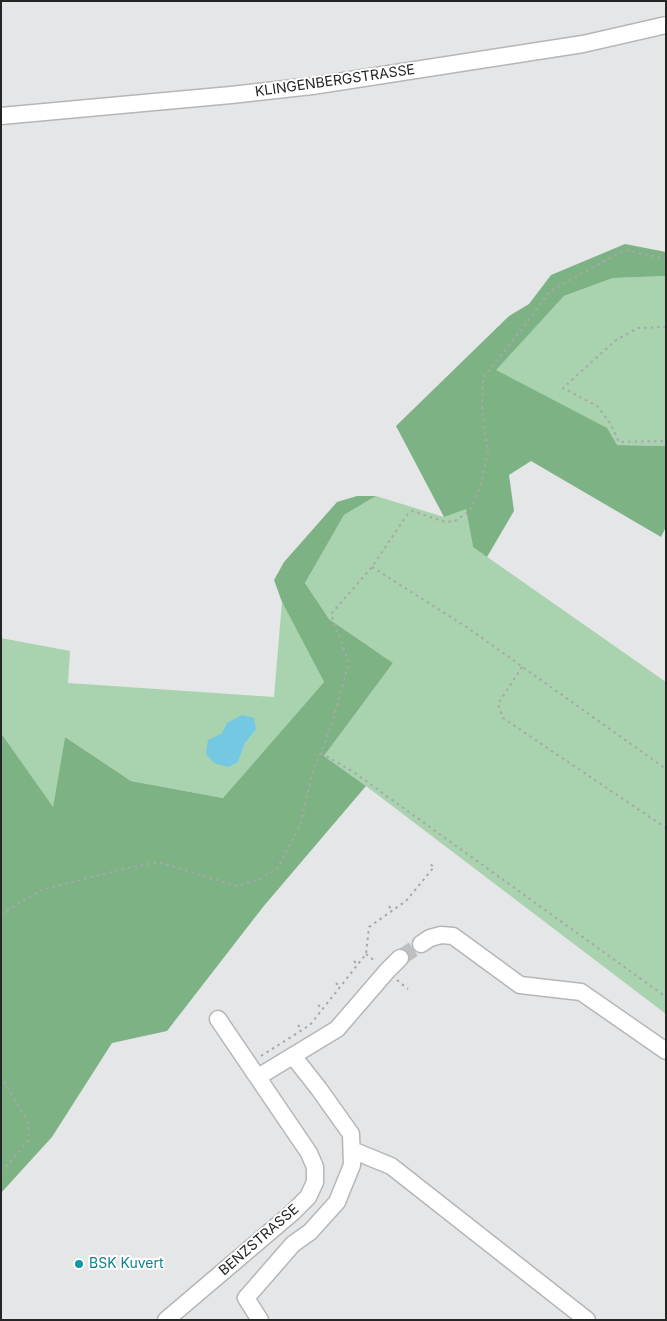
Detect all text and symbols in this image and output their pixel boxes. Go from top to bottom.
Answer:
street label: KLINGENBERGSTRASSE [254,61,416,101]
street label: BENZSTRASSE [216,1201,302,1279]
place label: BSK Kuvert [89,1256,164,1272]
marker: BSK Kuvert [73,1258,85,1270]

